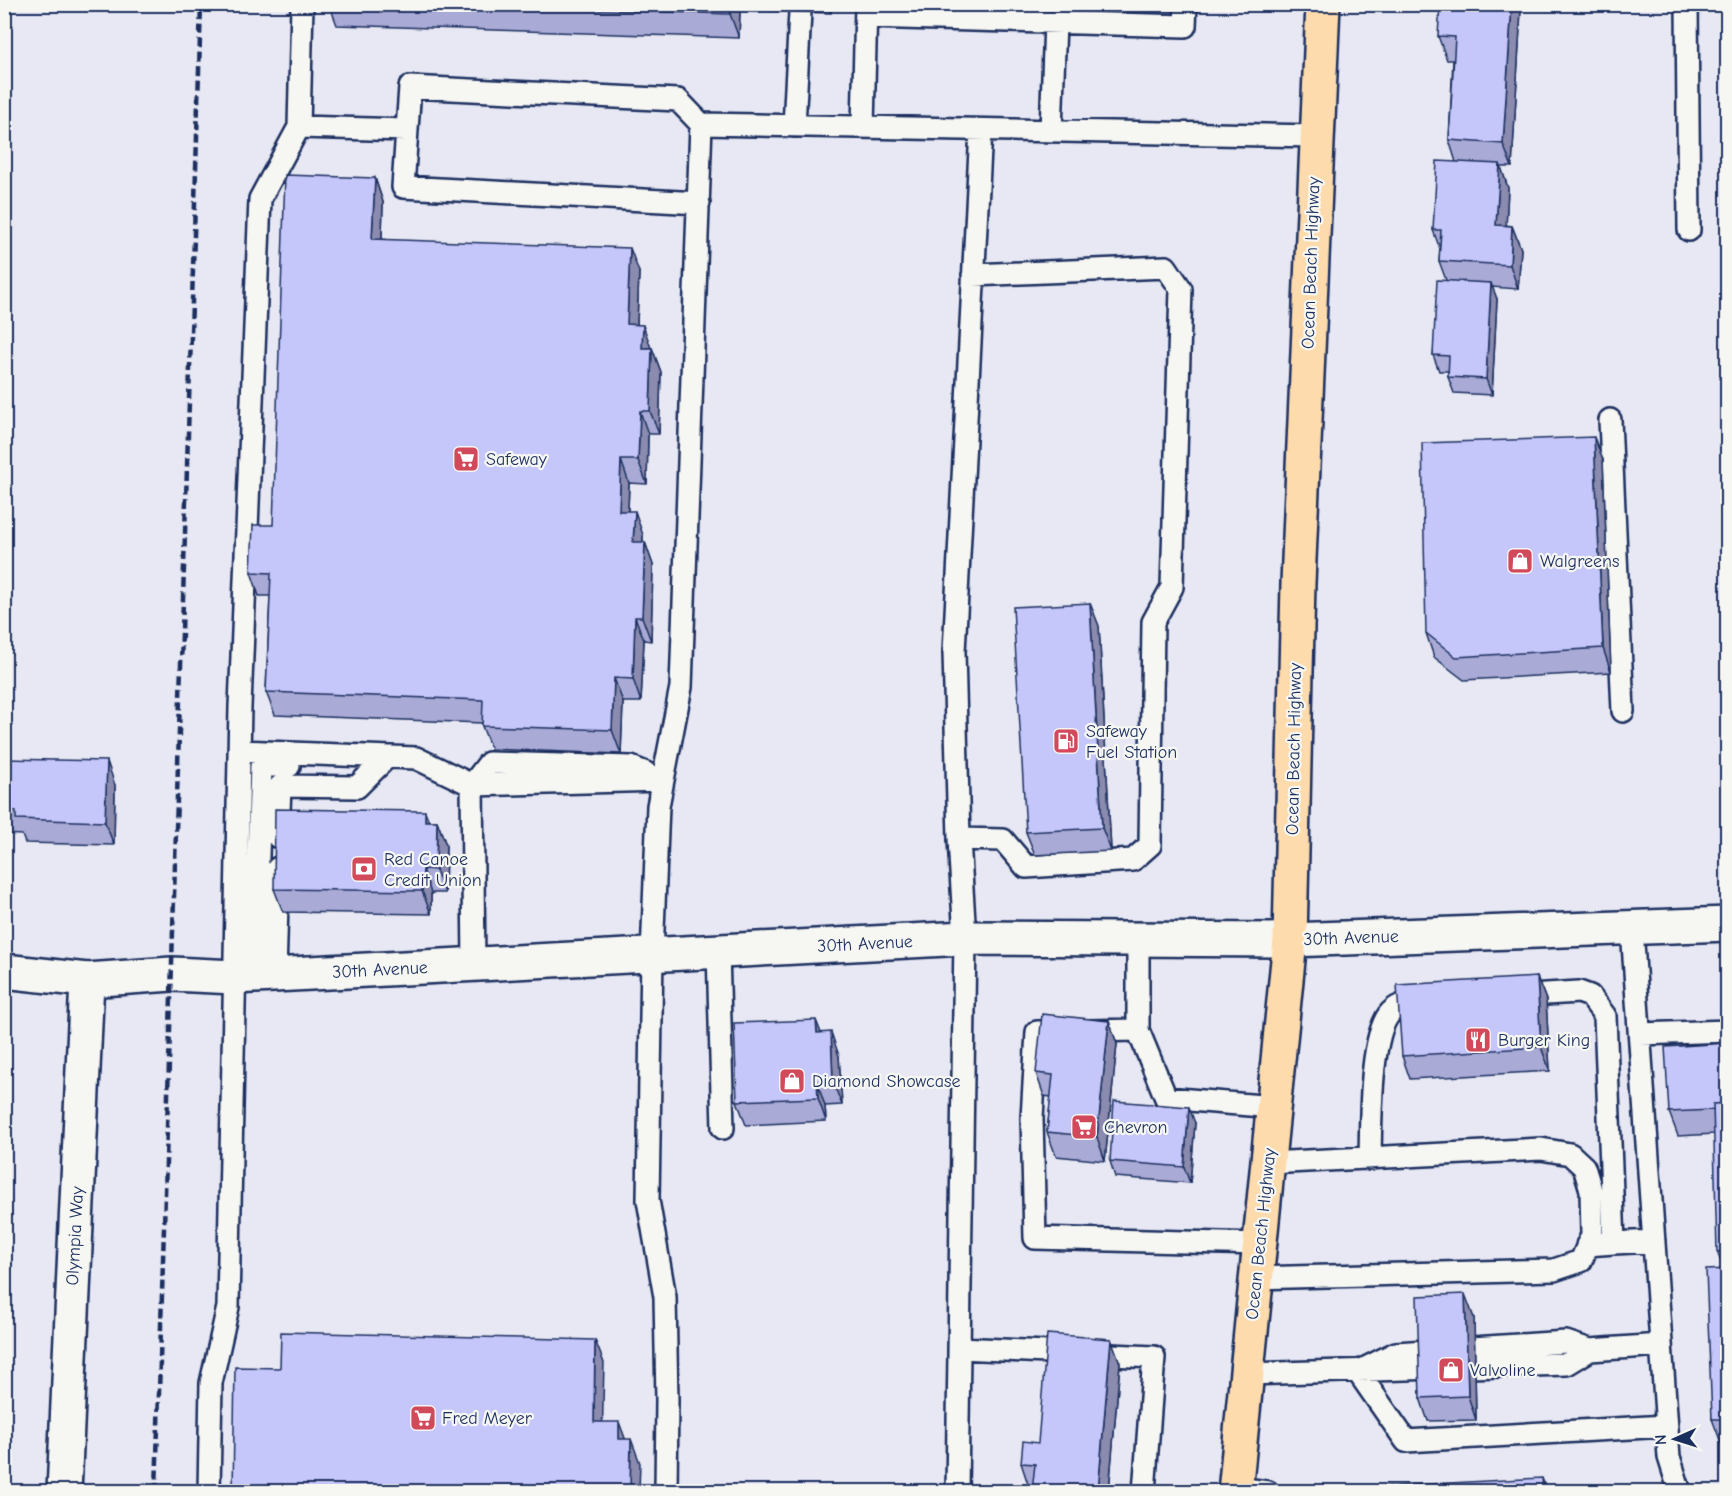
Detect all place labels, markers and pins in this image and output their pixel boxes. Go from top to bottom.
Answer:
supermarket icon: Safeway [451,444,481,474]
place label: Safeway [486,449,548,470]
shop icon: Walgreens [1505,546,1535,576]
place label: Walgreens [1540,551,1619,572]
place label: Safeway Fuel Station [1086,721,1177,763]
fuel station icon: Safeway Fuel Station [1051,726,1081,756]
place label: Red Canoe Credit Union [384,849,482,891]
bank icon: Red Canoe Credit Union [349,854,379,884]
restaurant icon: Burger King [1463,1025,1493,1055]
place label: Burger King [1498,1030,1590,1051]
shop icon: Diamond Showcase [777,1066,807,1096]
place label: Diamond Showcase [812,1071,960,1092]
supermarket icon: Chevron [1069,1112,1099,1142]
place label: Chevron [1104,1117,1168,1138]
shop icon: Valvoline [1436,1355,1466,1385]
place label: Valvoline [1470,1360,1536,1381]
supermarket icon: Fred Meyer [408,1403,438,1433]
place label: Fred Meyer [442,1408,533,1429]

